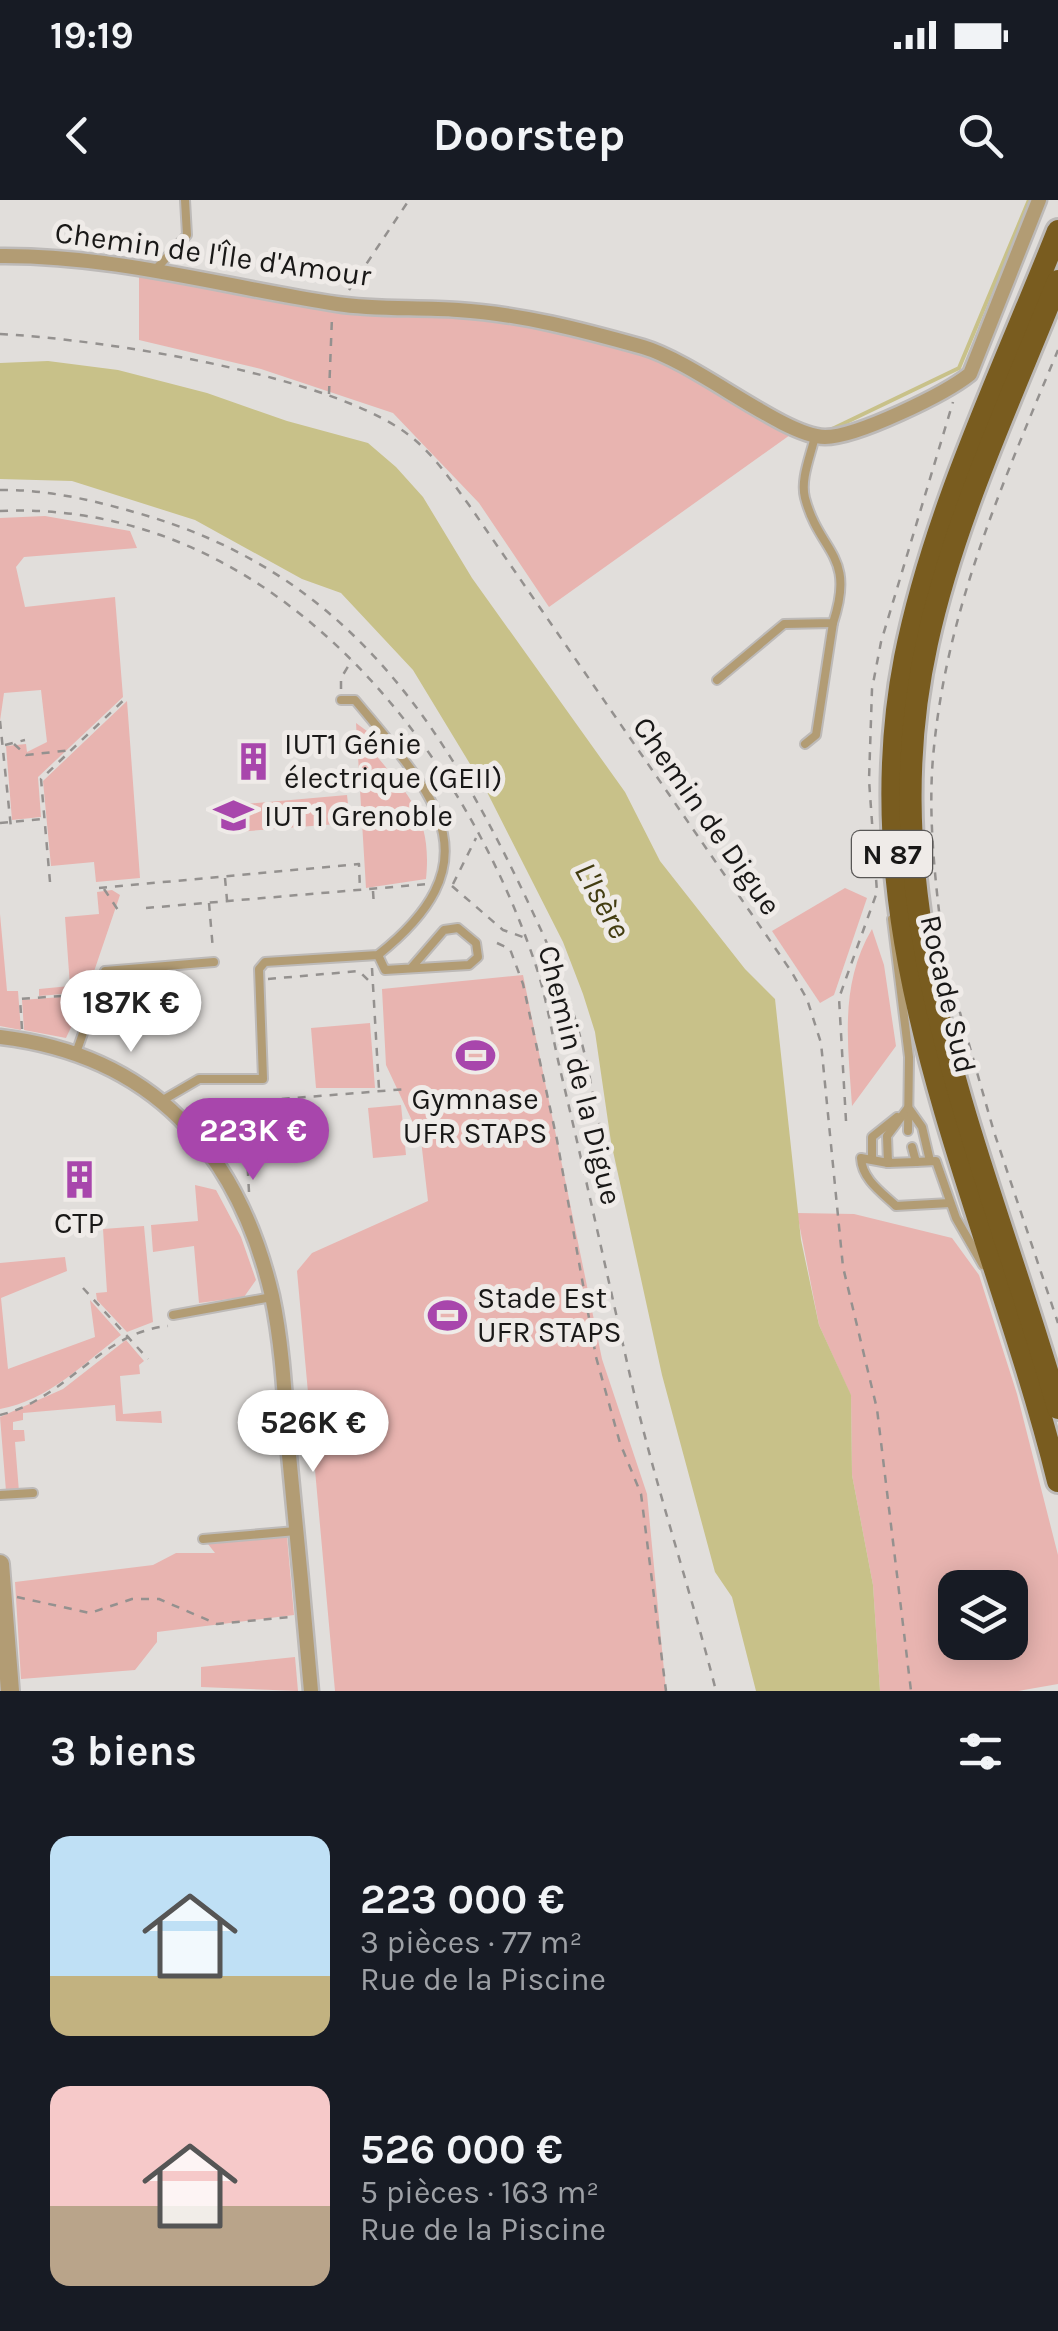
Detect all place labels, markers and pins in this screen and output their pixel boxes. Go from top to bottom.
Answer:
place label: IUT1 Génie électrique (GEII) [284,726,502,796]
building icon: IUT1 Génie électrique (GEII) [233,740,275,782]
school or university icon: IUT 1 Grenoble [213,795,255,837]
place label: IUT 1 Grenoble [264,798,453,834]
pin: 187K € [50,970,212,1055]
sports icon: Gymnase UFR STAPS [454,1034,496,1076]
place label: Gymnase UFR STAPS [403,1081,547,1151]
pin: 223K € [172,1098,334,1183]
building icon: CTP [58,1158,100,1200]
place label: CTP [54,1205,104,1241]
place label: Stade Est UFR STAPS [477,1280,622,1350]
sports icon: Stade Est UFR STAPS [426,1294,468,1336]
pin: 526K € [232,1390,394,1475]

